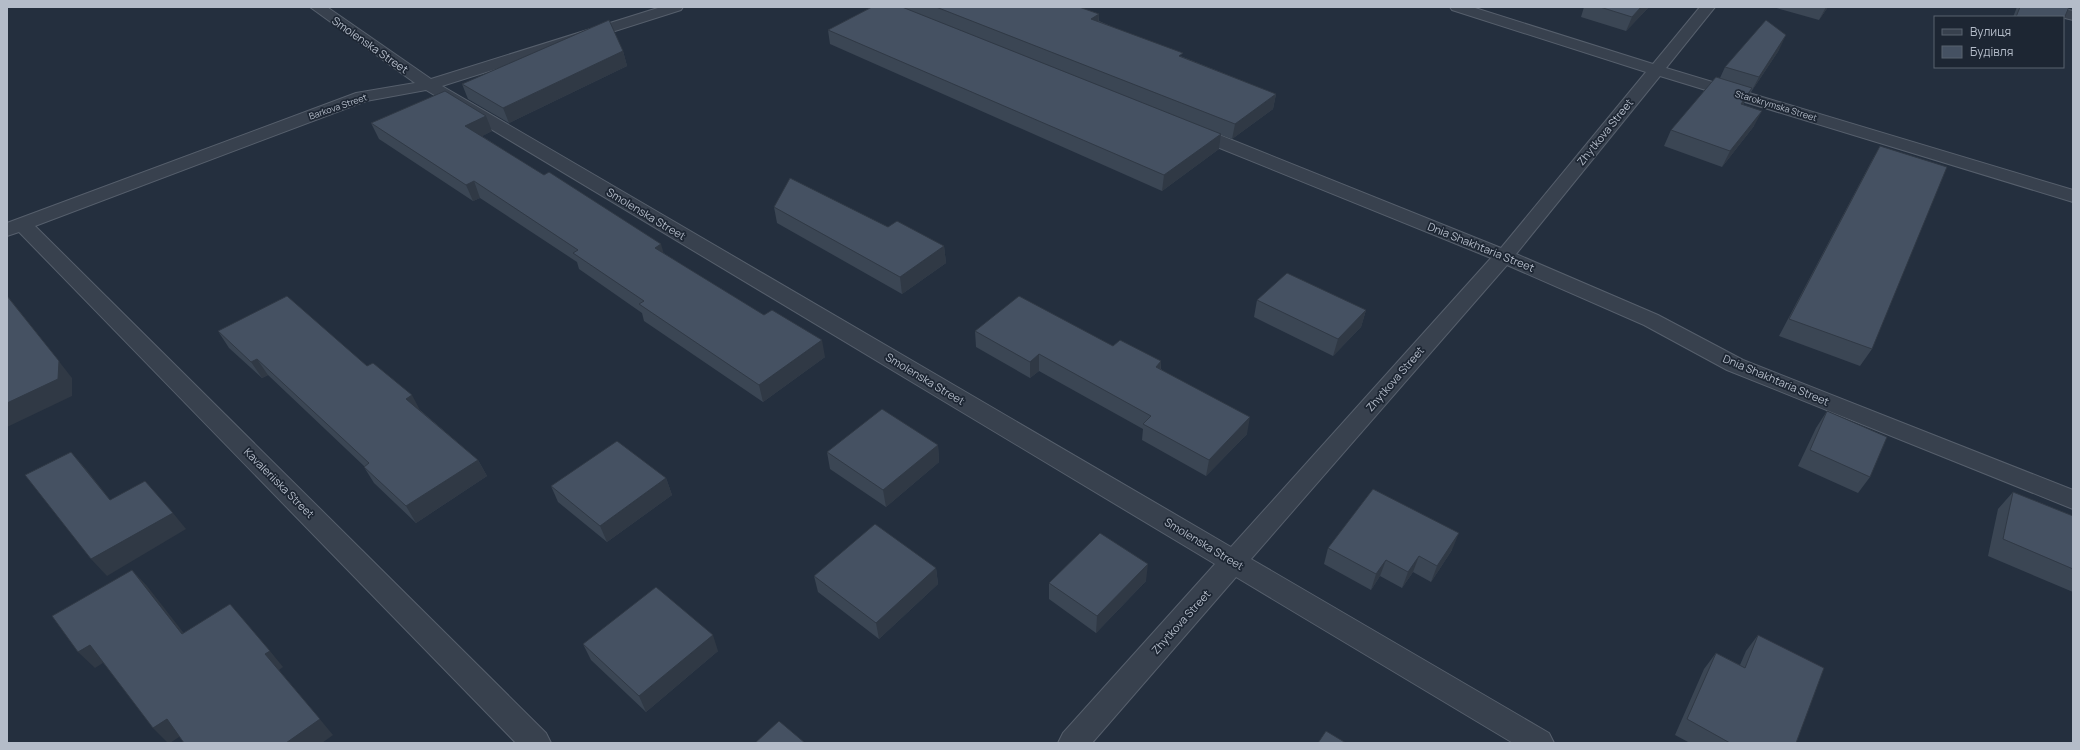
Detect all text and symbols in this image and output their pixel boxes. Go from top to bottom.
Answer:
street label: Smolenska Street [329,13,411,76]
legend [1934,16,2064,68]
text: Вулиця [1970,23,2011,40]
text: Будівля [1970,43,2013,60]
street label: Starokrymska Street [1734,87,1819,124]
street label: Barkova Street [307,90,369,123]
street label: Zhytkova Street [1573,95,1636,168]
street label: Smolenska Street [604,184,689,243]
street label: Dnia Shakhtaria Street [1426,218,1537,275]
street label: Zhytkova Street [1362,343,1427,414]
street label: Smolenska Street [883,349,968,408]
street label: Dnia Shakhtaria Street [1721,350,1832,409]
street label: Kavaleriiska Street [241,444,318,521]
street label: Smolenska Street [1162,514,1247,573]
street label: Zhytkova Street [1148,586,1213,657]

